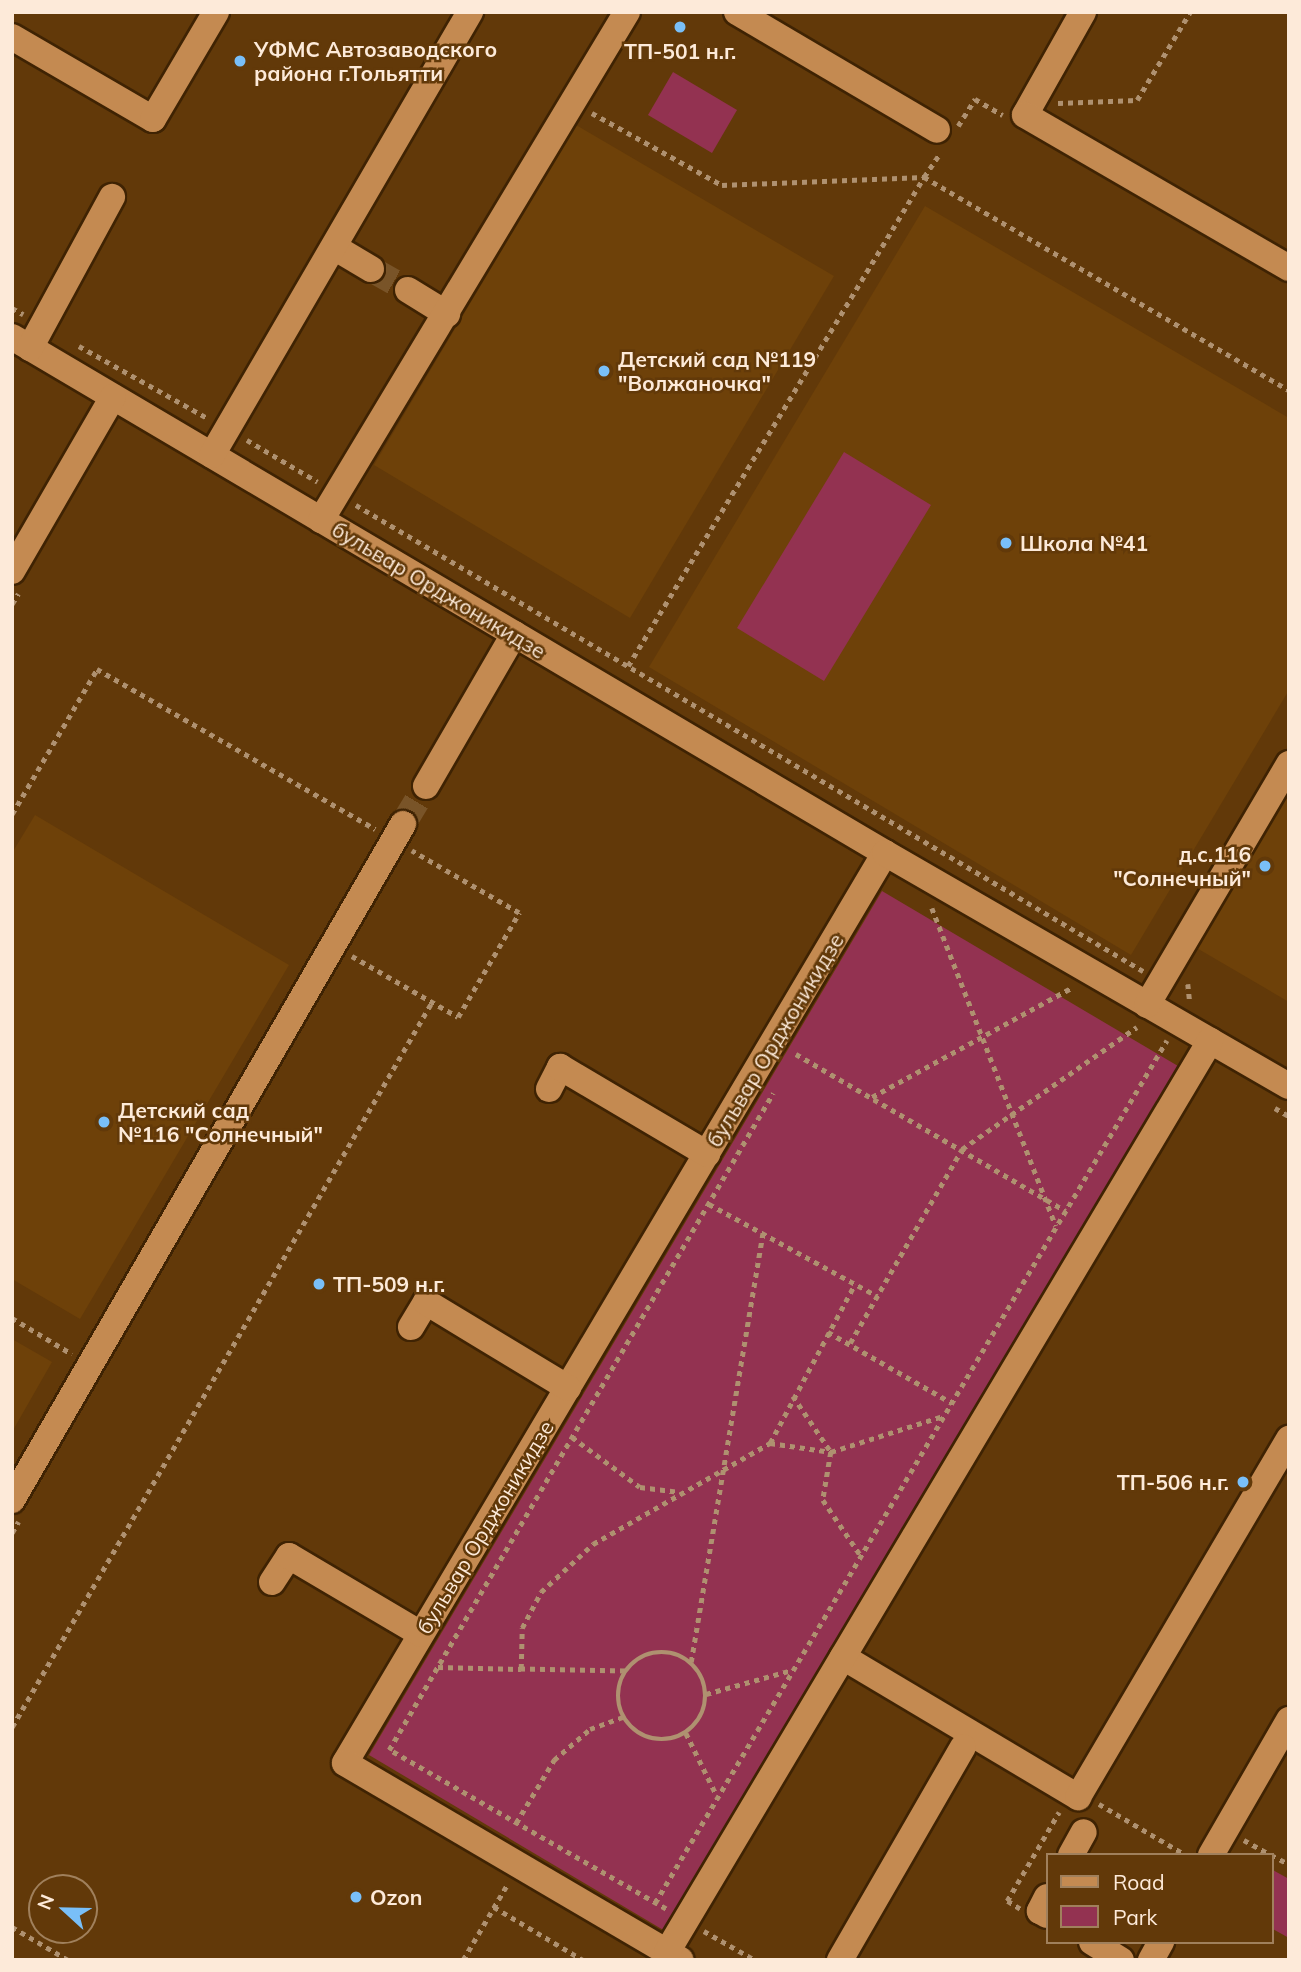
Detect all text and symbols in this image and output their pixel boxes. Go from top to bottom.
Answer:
marker: ТП-501 н.г. [672,19,688,35]
place label: УФМС Автозаводского района г.Тольятти [254,36,497,86]
place label: ТП-501 н.г. [624,38,736,64]
marker: УФМС Автозаводского района г.Тольятти [232,53,248,69]
place label: Детский сад №119 "Волжаночка" [618,346,816,396]
marker: Детский сад №119 "Волжаночка" [596,363,612,379]
street label: бульвар Орджоникидзе [328,516,550,664]
place label: Школа №41 [1020,530,1148,556]
marker: Школа №41 [998,535,1014,551]
place label: д.с.116 "Солнечный" [1113,841,1251,891]
marker: д.с.116 "Солнечный" [1257,858,1273,874]
street label: бульвар Орджоникидзе [701,929,849,1151]
place label: Детский сад №116 "Солнечный" [118,1097,323,1147]
marker: Детский сад №116 "Солнечный" [96,1114,112,1130]
place label: ТП-509 н.г. [333,1271,445,1297]
marker: ТП-509 н.г. [311,1276,327,1292]
street label: бульвар Орджоникидзе [411,1416,559,1638]
place label: ТП-506 н.г. [1117,1469,1229,1495]
marker: ТП-506 н.г. [1235,1474,1251,1490]
legend [1046,1853,1273,1944]
text: Road [1113,1869,1164,1895]
north arrow [28,1874,98,1944]
place label: Ozon [370,1884,422,1910]
marker: Ozon [348,1889,364,1905]
text: N [32,1891,59,1913]
text: Park [1113,1904,1157,1930]

